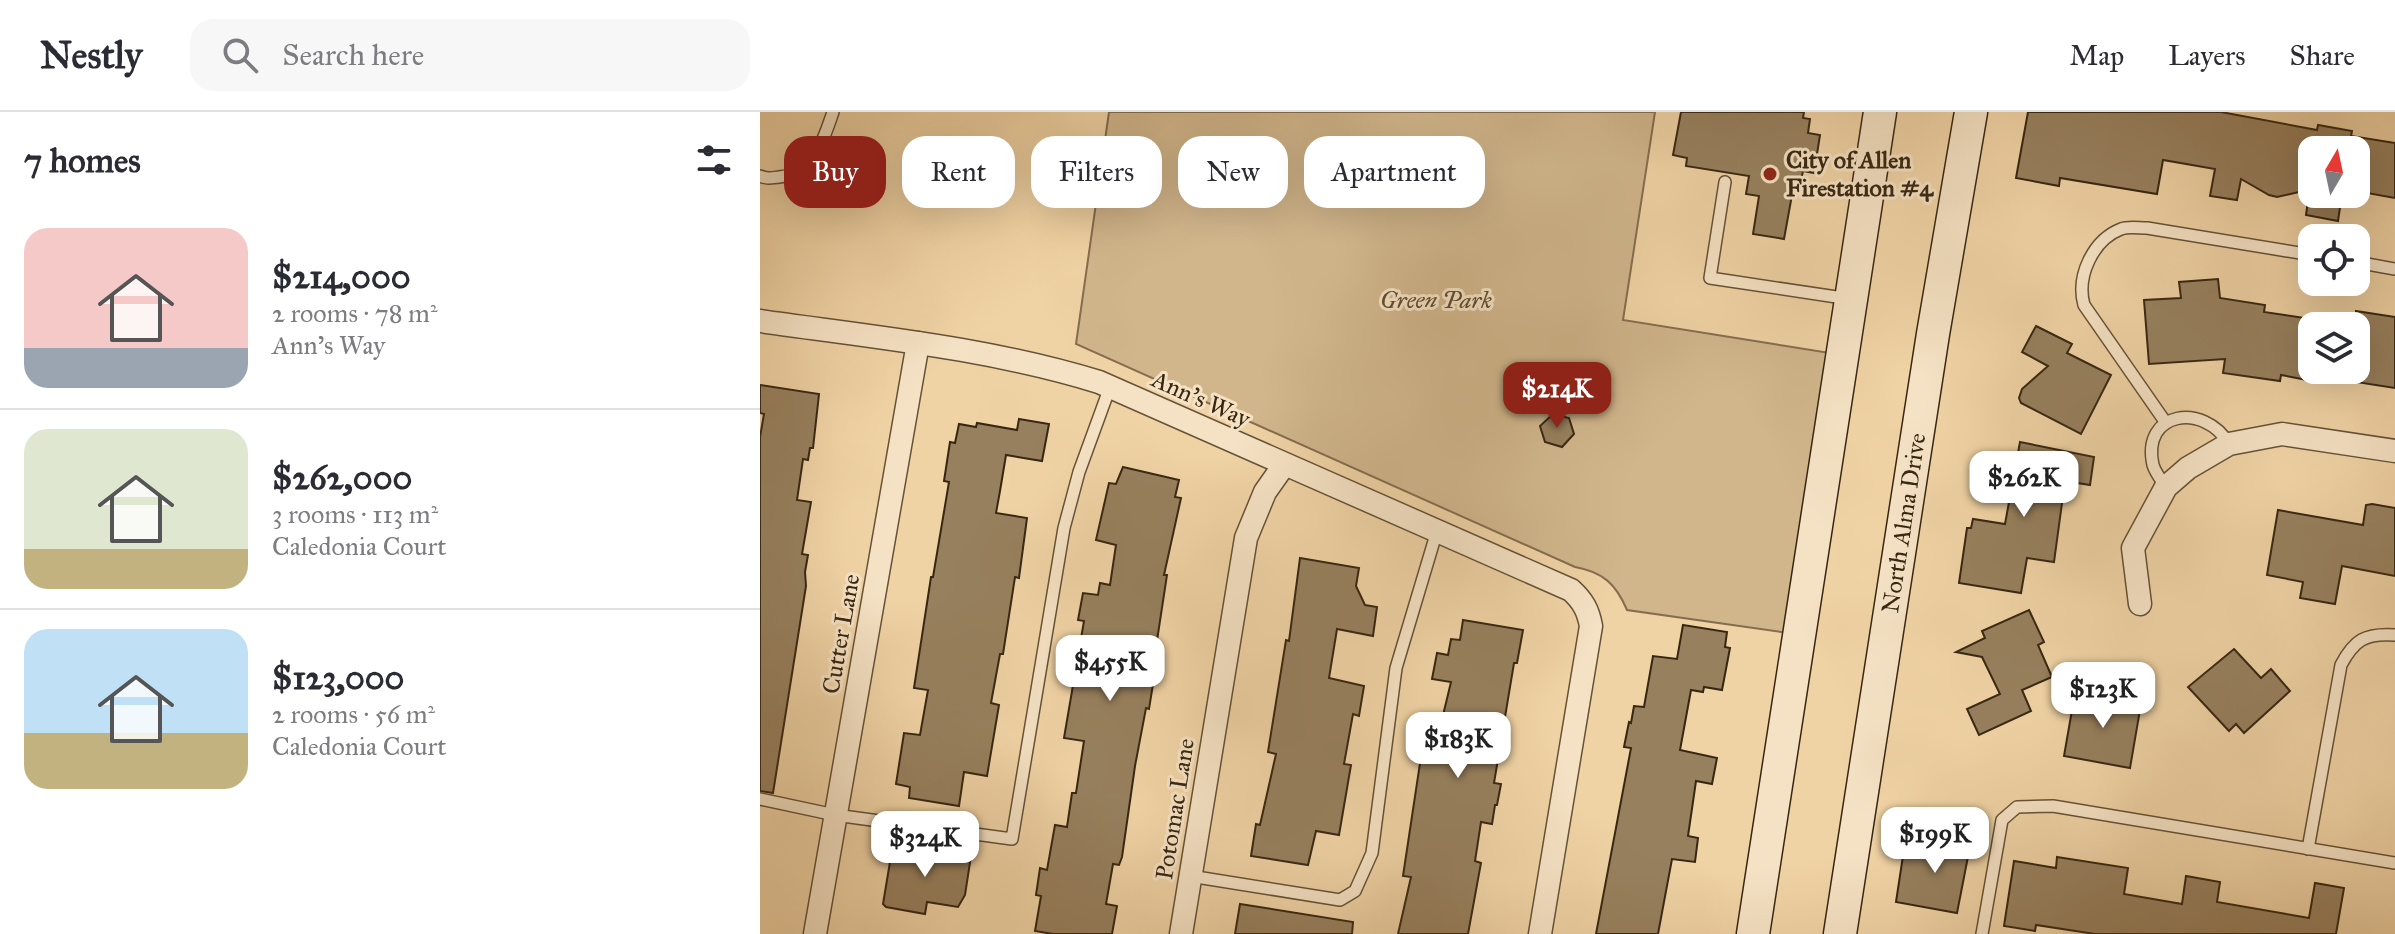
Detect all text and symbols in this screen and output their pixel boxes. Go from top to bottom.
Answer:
search box [190,19,750,91]
text: Nestly [40,32,142,78]
icon: search [218,33,262,77]
text: Search here [282,37,424,73]
text: Map [2069,38,2124,73]
text: Layers [2168,38,2246,73]
text: Share [2290,38,2355,73]
chip: Buy [784,136,886,208]
chip: Rent [902,136,1015,208]
chip: Filters [1031,136,1162,208]
chip: New [1178,136,1288,208]
chip: Apartment [1304,136,1485,208]
north arrow [2298,136,2370,208]
map controls [2298,136,2370,384]
icon: filters [692,138,736,182]
text: 7 homes [24,140,141,181]
place label: City of Allen Firestation #4 [1786,145,1935,203]
marker: City of Allen Firestation #4 [1761,165,1779,183]
button: locate [2298,224,2370,296]
text: $214,000 [272,256,410,297]
icon: home [88,260,184,356]
park label: Green Park [1380,285,1492,315]
text: 2 rooms · 78 m² [272,297,437,329]
button: layers [2298,312,2370,384]
text: Ann's Way [272,329,385,361]
pin: $214K [1501,362,1613,430]
street label: Ann's Way [1146,364,1256,434]
text: $214K [1521,372,1593,404]
street label: North Alma Drive [1875,431,1932,615]
pin: $262K [1968,451,2080,519]
text: $262,000 [272,457,412,498]
icon: home [88,461,184,557]
text: $262K [1987,461,2061,493]
text: 3 rooms · 113 m² [272,498,438,530]
text: Caledonia Court [272,530,446,562]
street label: Cutter Lane [816,572,866,696]
pin: $455K [1054,635,1166,703]
text: $455K [1074,645,1146,677]
text: $123,000 [272,657,404,698]
icon: home [88,661,184,757]
pin: $123K [2047,662,2159,730]
text: $123K [2069,672,2137,704]
text: 2 rooms · 56 m² [272,698,435,730]
pin: $183K [1402,712,1514,780]
text: $183K [1424,722,1492,754]
text: Caledonia Court [272,730,446,762]
street label: Potomac Lane [1149,736,1201,882]
pin: $199K [1879,807,1991,875]
pin: $324K [869,811,981,879]
text: $199K [1899,817,1971,849]
text: $324K [889,821,961,853]

